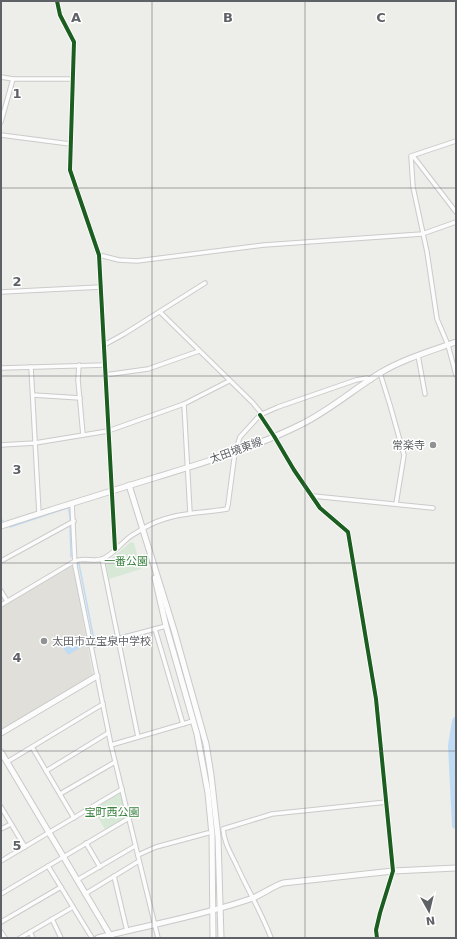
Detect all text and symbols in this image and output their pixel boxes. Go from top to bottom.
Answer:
text: A [71,10,81,25]
text: B [223,10,233,25]
text: C [376,10,386,25]
text: 1 [12,86,22,101]
text: 2 [12,274,22,289]
street label: 太田境東線 [208,435,264,466]
place label: 常楽寺 [392,439,425,452]
marker: 常楽寺 [428,440,438,450]
text: 3 [12,462,22,477]
park label: 一番公園 [104,555,148,568]
place label: 太田市立宝泉中学校 [52,635,151,648]
marker: 太田市立宝泉中学校 [39,636,49,646]
text: 4 [12,650,22,665]
park label: 宝町西公園 [85,806,140,819]
text: 5 [12,838,22,853]
north arrow [409,891,449,931]
text: N [425,913,436,927]

